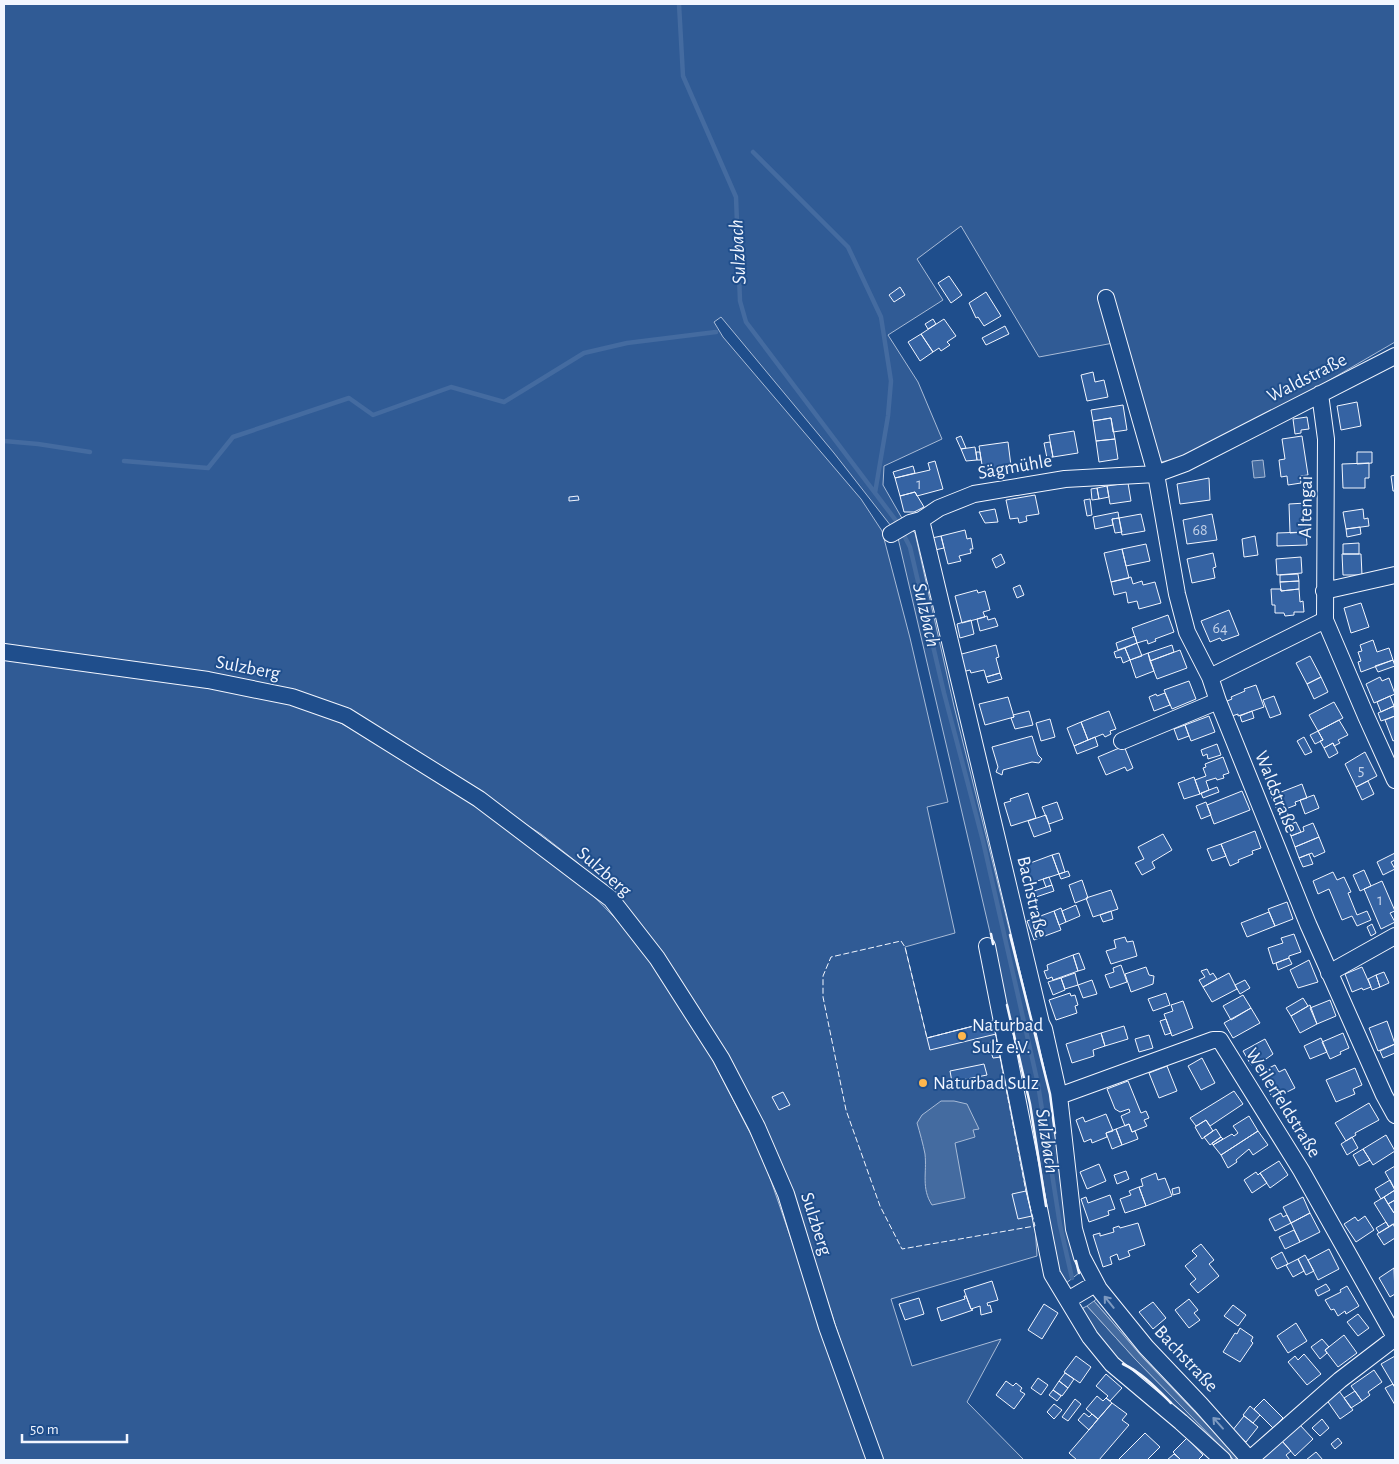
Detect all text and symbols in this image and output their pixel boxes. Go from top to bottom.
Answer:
water label: Sulzbach [726,219,750,285]
street label: Waldstraße [1264,350,1350,406]
street label: Sägmühle [976,451,1054,483]
house number: 1 [916,476,922,492]
street label: Altengai [1296,476,1316,538]
house number: 68 [1192,522,1208,538]
water label: Sulzbach [909,581,943,649]
house number: 64 [1212,620,1228,636]
street label: Sulzberg [214,652,282,684]
street label: Waldstraße [1251,748,1301,836]
house number: 5 [1358,762,1364,778]
street label: Sulzberg [573,843,635,901]
street label: Bachstraße [1013,854,1051,940]
house number: 1 [1377,892,1383,908]
place label: Naturbad Sulz e.V. [972,1016,1044,1057]
marker: Naturbad Sulz e.V. [956,1030,968,1042]
street label: Weilerfeldstraße [1242,1045,1324,1161]
place label: Naturbad Sulz [933,1074,1039,1093]
marker: Naturbad Sulz [917,1077,929,1089]
water label: Sulzbach [1032,1107,1062,1175]
street label: Sulzberg [797,1190,835,1259]
one-way arrow [1104,1296,1115,1309]
street label: Bachstraße [1151,1322,1221,1396]
scale bar [22,1412,128,1444]
one-way arrow [1212,1417,1223,1430]
text: 50 m [30,1422,59,1437]

